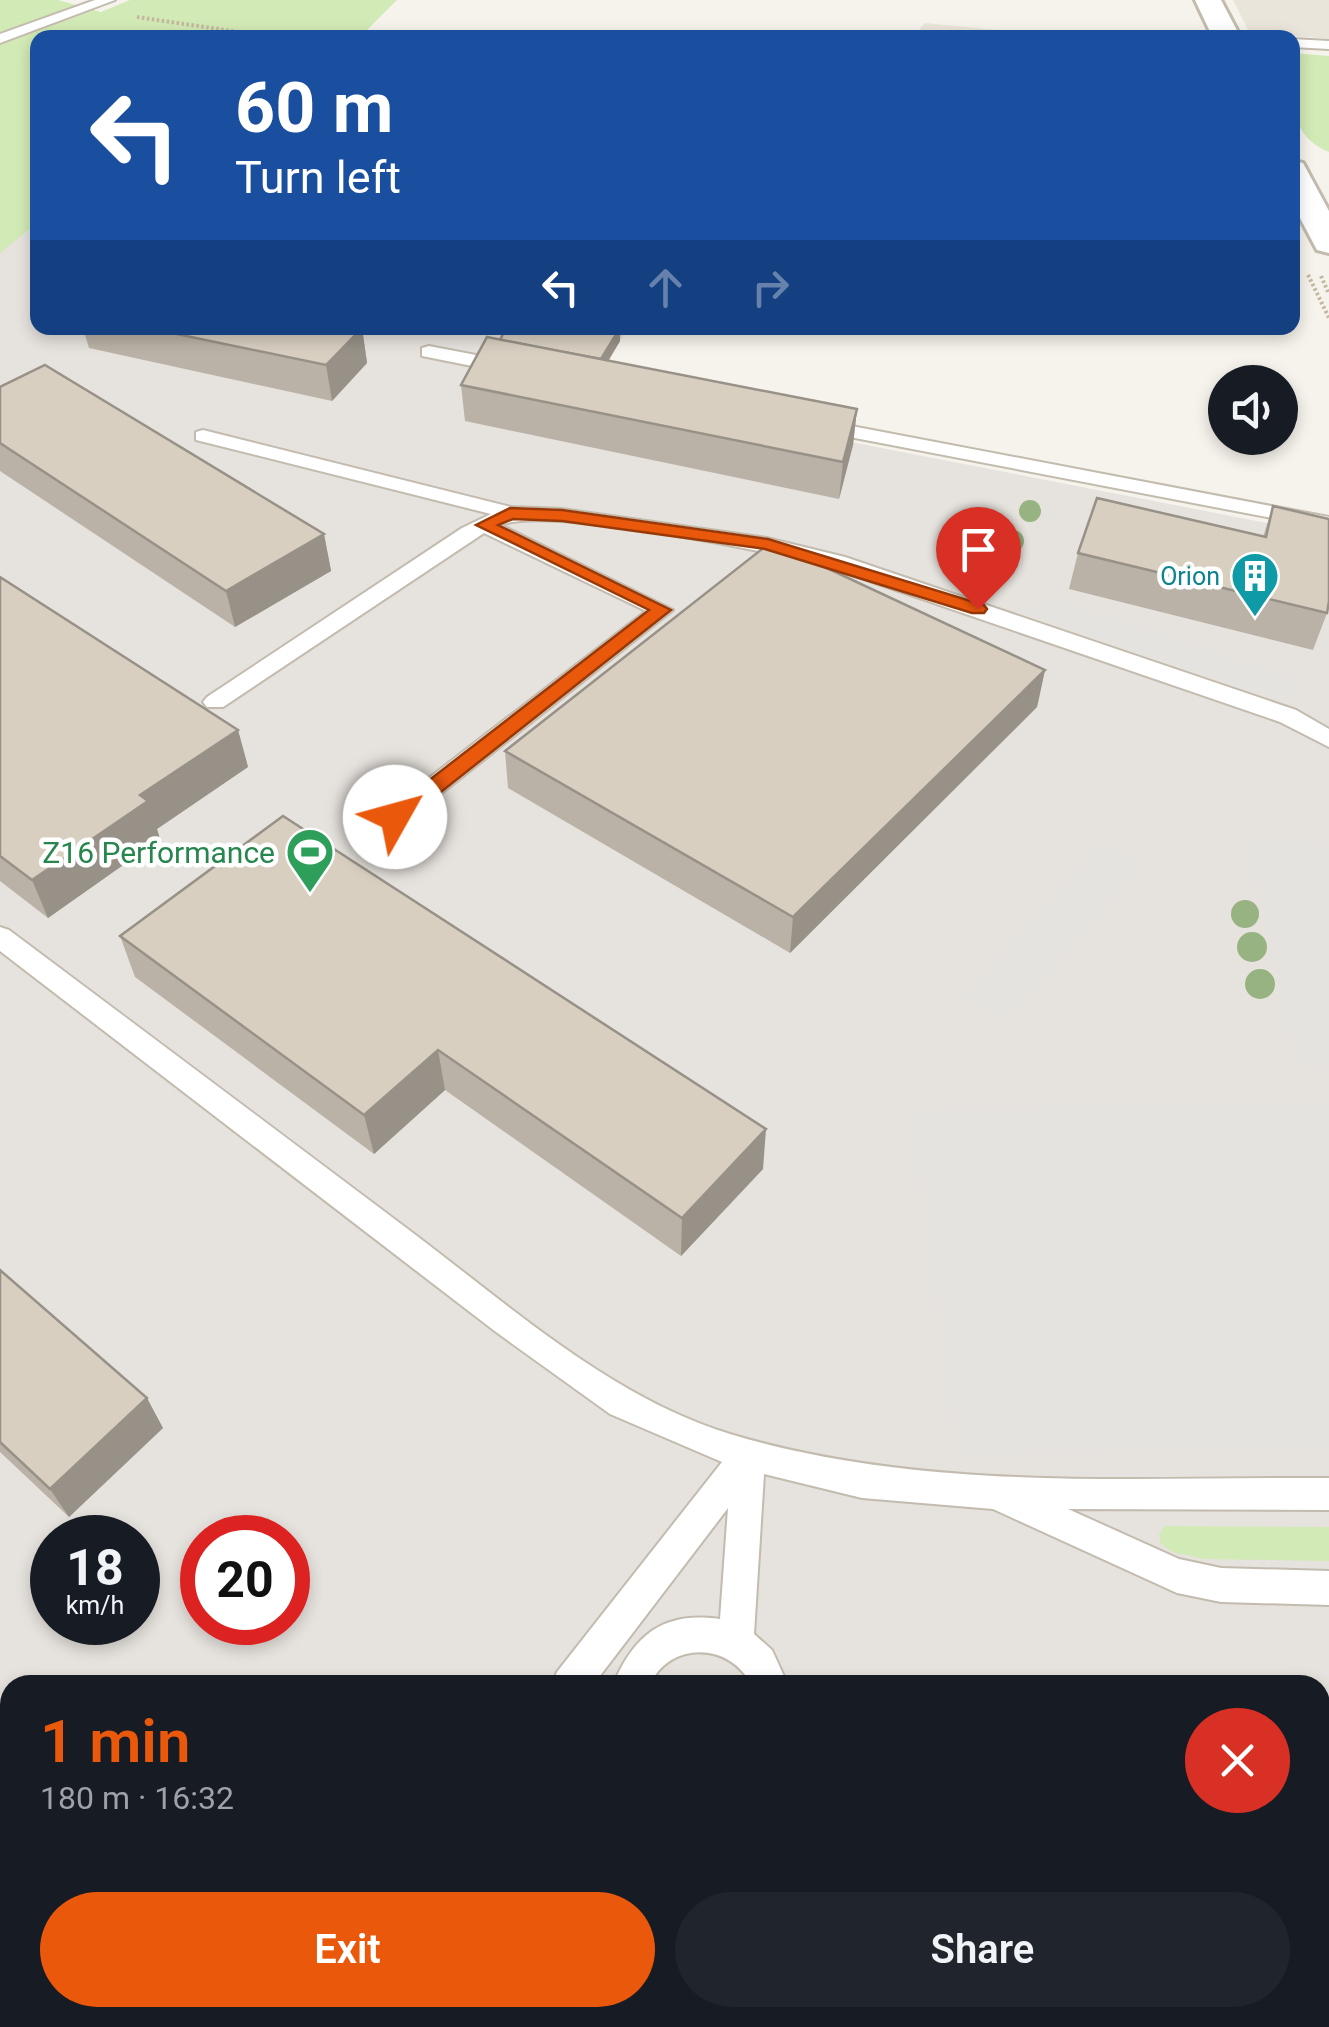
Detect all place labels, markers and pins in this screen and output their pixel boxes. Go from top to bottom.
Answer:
pin [936,507,1021,610]
building icon: Orion [1229,550,1281,618]
place label: Orion [1160,562,1220,591]
sports icon: Z16 Performance [284,826,336,894]
place label: Z16 Performance [42,835,275,870]

